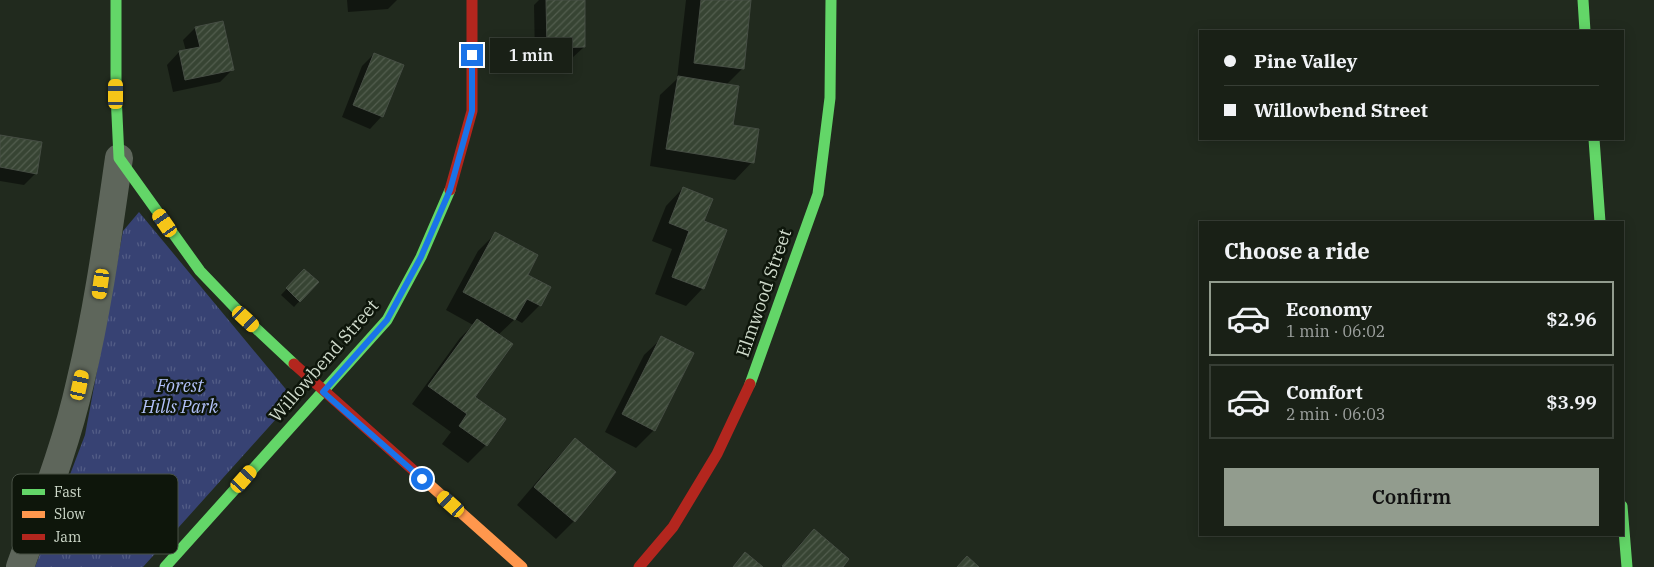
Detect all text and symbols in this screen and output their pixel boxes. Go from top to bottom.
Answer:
callout: 1 min [490,38,572,72]
route end [461,44,483,66]
text: 1 min [509,45,553,65]
text: Pine Valley [1254,49,1357,73]
car [108,79,123,109]
text: Willowbend Street [1254,98,1428,122]
car [150,206,179,240]
street label: Elmwood Street [731,226,796,360]
text: Choose a ride [1224,236,1370,265]
car [91,268,110,300]
street label: Willowbend Street [264,294,383,427]
icon: car [1226,296,1271,341]
text: Economy [1286,297,1372,321]
car [229,303,262,335]
text: $2.96 [1546,307,1597,331]
text: 1 min · 06:02 [1286,321,1385,341]
car [69,369,90,401]
park label: Forest Hills Park [141,374,219,418]
icon: car [1226,379,1271,424]
text: Comfort [1286,380,1363,404]
text: $3.99 [1546,390,1597,414]
text: 2 min · 06:03 [1286,404,1385,424]
car [228,463,259,495]
route start [411,468,433,490]
button: Confirm [1224,468,1599,526]
legend [12,474,178,554]
text: Fast [54,483,82,501]
car [434,488,467,520]
text: Slow [54,505,85,523]
text: Jam [54,528,81,546]

